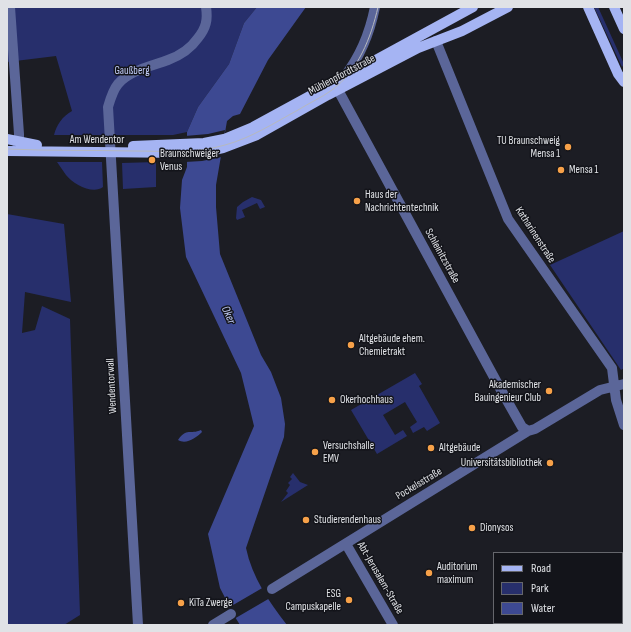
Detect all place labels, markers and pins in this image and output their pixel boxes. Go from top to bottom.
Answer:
place label: TU Braunschweig Mensa 1 [497,134,560,160]
marker: TU Braunschweig Mensa 1 [563,142,573,152]
place label: Braunschweiger Venus [160,147,219,173]
marker: Braunschweiger Venus [147,155,157,165]
place label: Mensa 1 [569,163,598,177]
marker: Mensa 1 [556,165,566,175]
place label: Haus der Nachrichtentechnik [365,188,439,214]
marker: Haus der Nachrichtentechnik [352,196,362,206]
place label: Altgebäude ehem. Chemietrakt [359,332,425,358]
marker: Altgebäude ehem. Chemietrakt [346,340,356,350]
place label: Akademischer Bauingenieur Club [474,378,541,404]
marker: Akademischer Bauingenieur Club [544,386,554,396]
place label: Okerhochhaus [340,393,393,407]
marker: Okerhochhaus [327,395,337,405]
place label: Versuchshalle EMV [323,439,374,465]
place label: Altgebäude [439,441,480,455]
marker: Altgebäude [426,443,436,453]
marker: Versuchshalle EMV [310,447,320,457]
place label: Universitätsbibliothek [461,456,542,470]
marker: Universitätsbibliothek [545,458,555,468]
place label: Studierendenhaus [314,513,381,527]
marker: Studierendenhaus [301,515,311,525]
place label: Dionysos [480,521,513,535]
marker: Dionysos [467,523,477,533]
place label: Auditorium maximum [437,560,478,586]
marker: Auditorium maximum [424,568,434,578]
place label: ESG Campuskapelle [286,587,341,613]
marker: ESG Campuskapelle [344,595,354,605]
place label: KiTa Zwerge [189,596,232,610]
marker: KiTa Zwerge [176,598,186,608]

